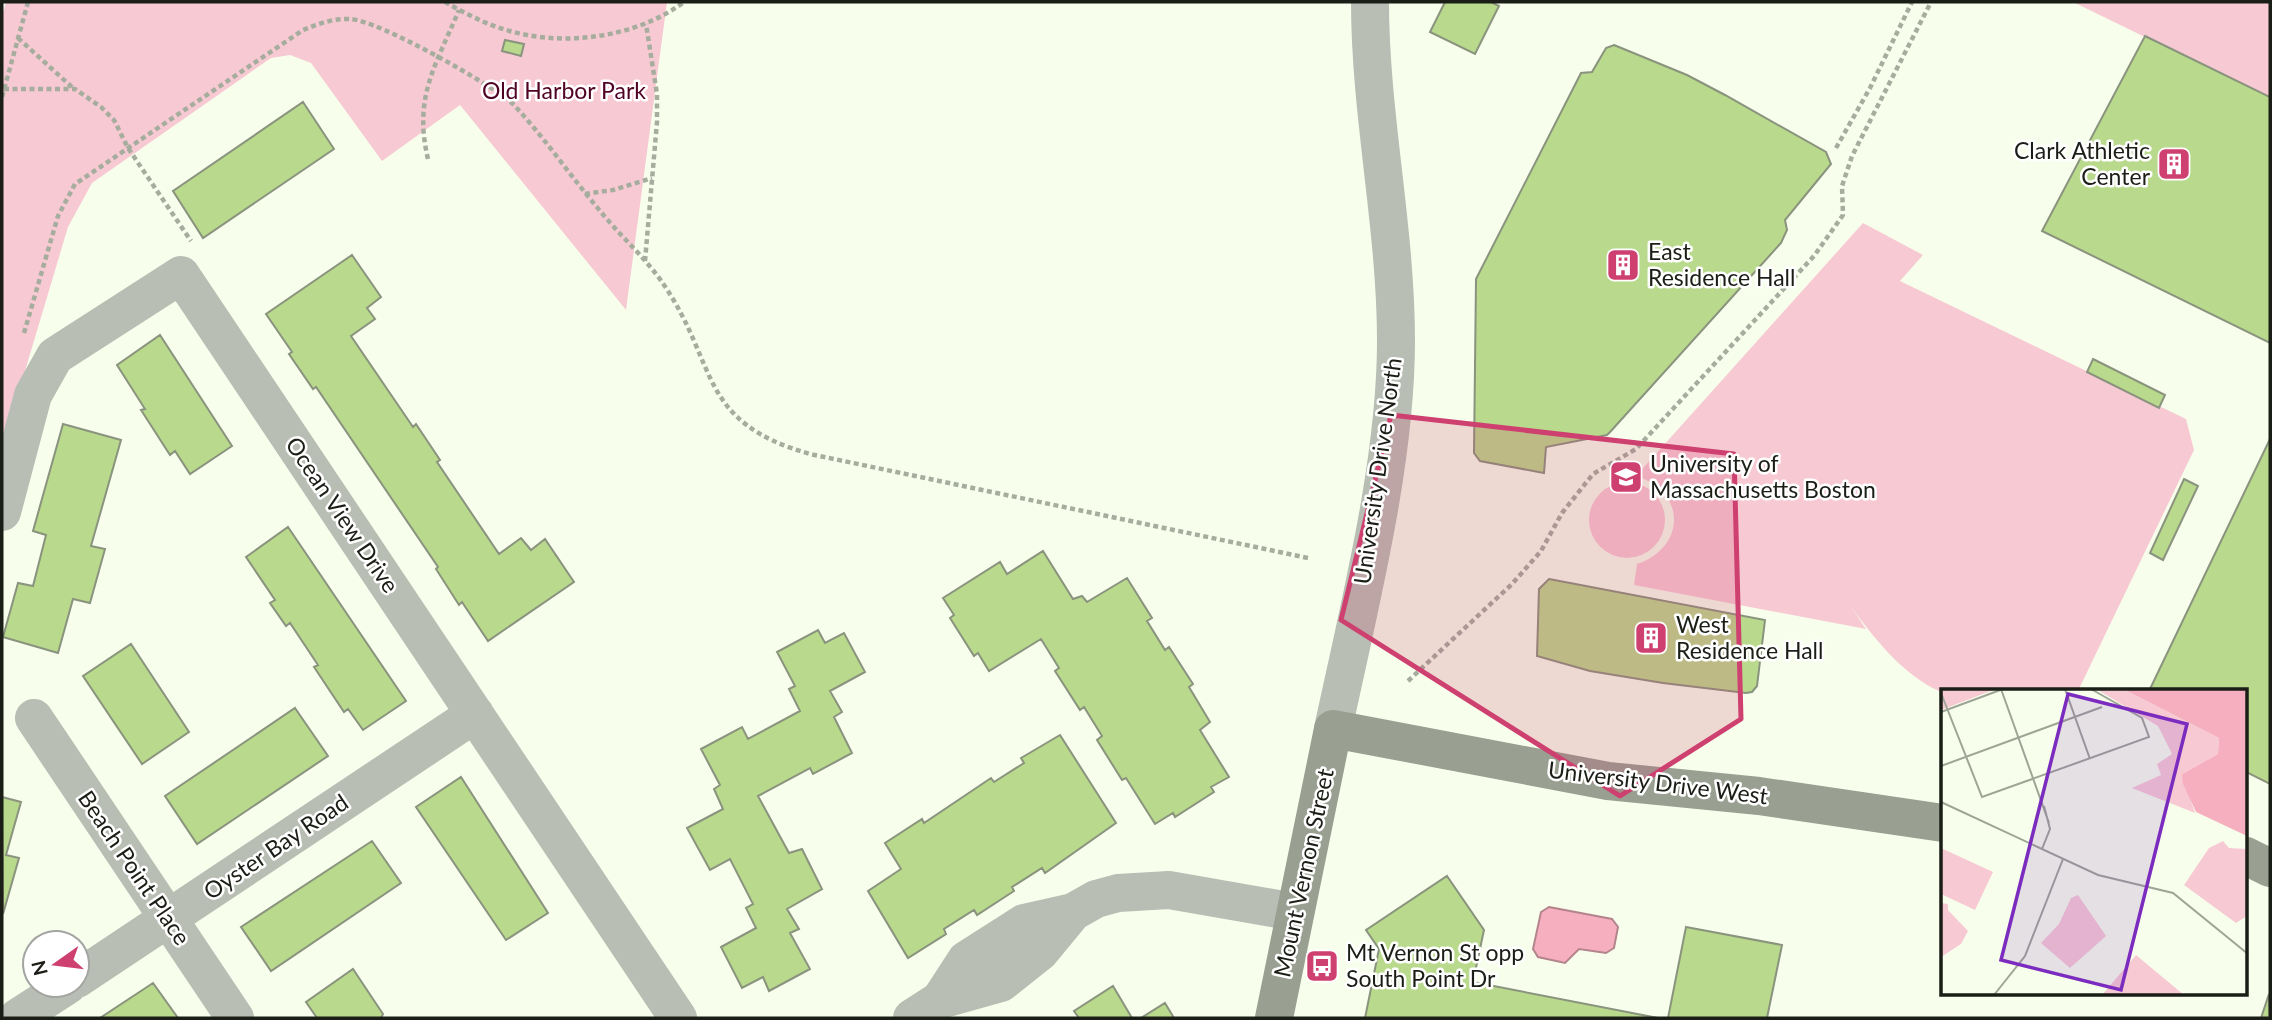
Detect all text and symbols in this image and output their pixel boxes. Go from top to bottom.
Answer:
park label: Old Harbor Park [482,76,646,104]
place label: Clark Athletic Center [2014,136,2151,190]
building icon: Clark Athletic Center [2155,145,2193,183]
place label: East Residence Hall [1648,237,1795,291]
building icon: East Residence Hall [1604,246,1642,284]
street label: University Drive North [1347,356,1407,586]
street label: Ocean View Drive [280,431,405,598]
place label: University of Massachusetts Boston [1650,449,1876,503]
school or university icon: University of Massachusetts Boston [1607,458,1645,496]
place label: West Residence Hall [1676,610,1823,664]
building icon: West Residence Hall [1632,619,1670,657]
inset map [1941,689,2248,996]
street label: University Drive West [1547,755,1770,809]
street label: Mount Vernon Street [1267,765,1339,980]
street label: Beach Point Place [73,785,197,950]
street label: Oyster Bay Road [198,788,353,905]
north arrow [21,929,91,999]
place label: Mt Vernon St opp South Point Dr [1346,938,1524,992]
bus stop icon: Mt Vernon St opp South Point Dr [1303,947,1341,985]
text: N [26,958,52,978]

